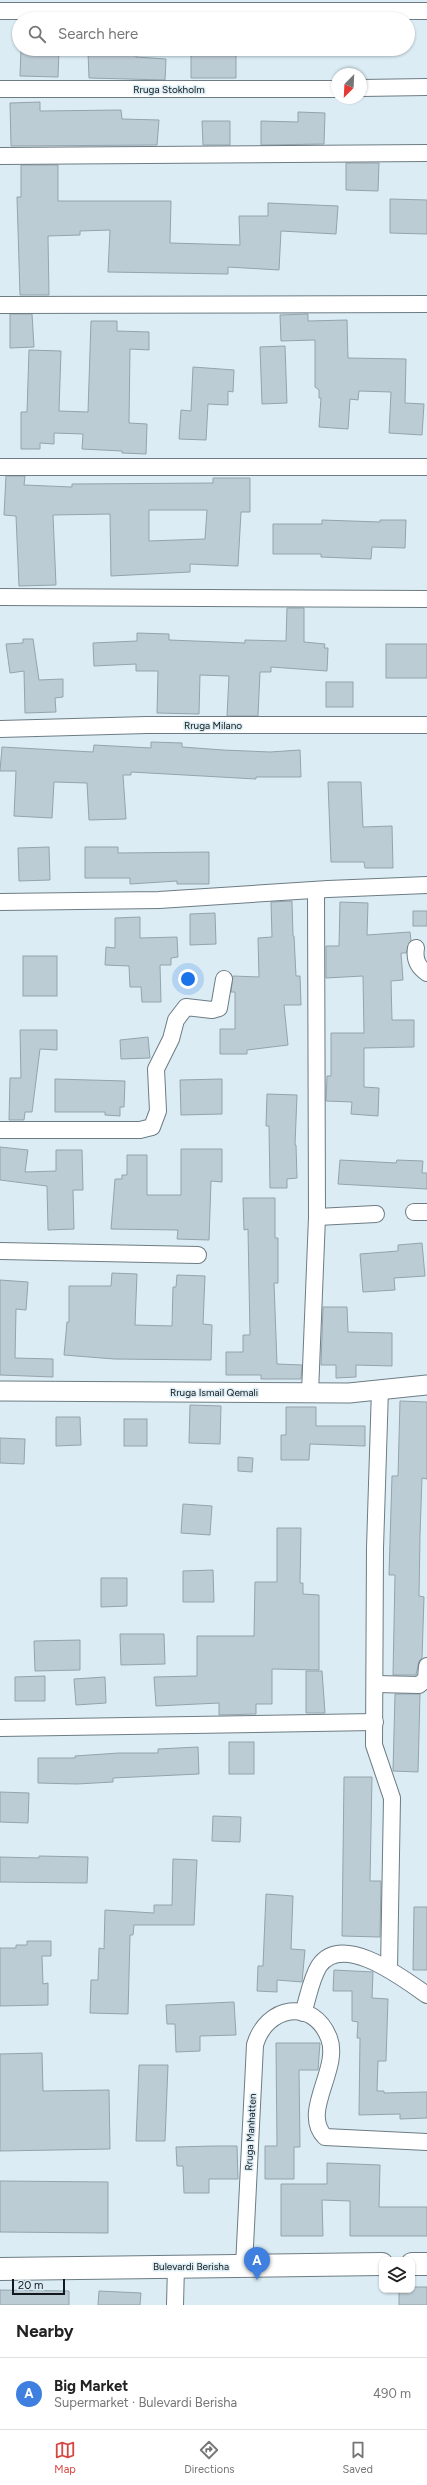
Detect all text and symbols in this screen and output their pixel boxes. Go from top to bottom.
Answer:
search box [12,12,415,56]
icon: search [26,23,48,45]
text: Search here [58,25,138,43]
north arrow [331,68,367,104]
street label: Rruga Stokholm [133,83,205,96]
street label: Rruga Milano [184,719,242,732]
your location [178,969,198,989]
street label: Rruga Ismail Qemali [170,1386,258,1399]
street label: Rruga Manhatten [242,2093,259,2171]
pin: A [244,2247,270,2280]
map controls [379,2257,415,2293]
button: layers [379,2257,415,2293]
street label: Bulevardi Berisha [153,2260,229,2273]
scale bar [12,2277,65,2296]
text: 20 m [18,2279,43,2292]
text: Nearby [16,2321,74,2341]
text: Big Market [54,2377,128,2395]
text: A [24,2386,34,2401]
text: 490 m [373,2386,411,2401]
text: Supermarket · Bulevardi Berisha [54,2395,237,2410]
tab: Map [54,2439,76,2476]
tab: Directions [184,2439,234,2476]
tab: Saved [343,2439,373,2476]

